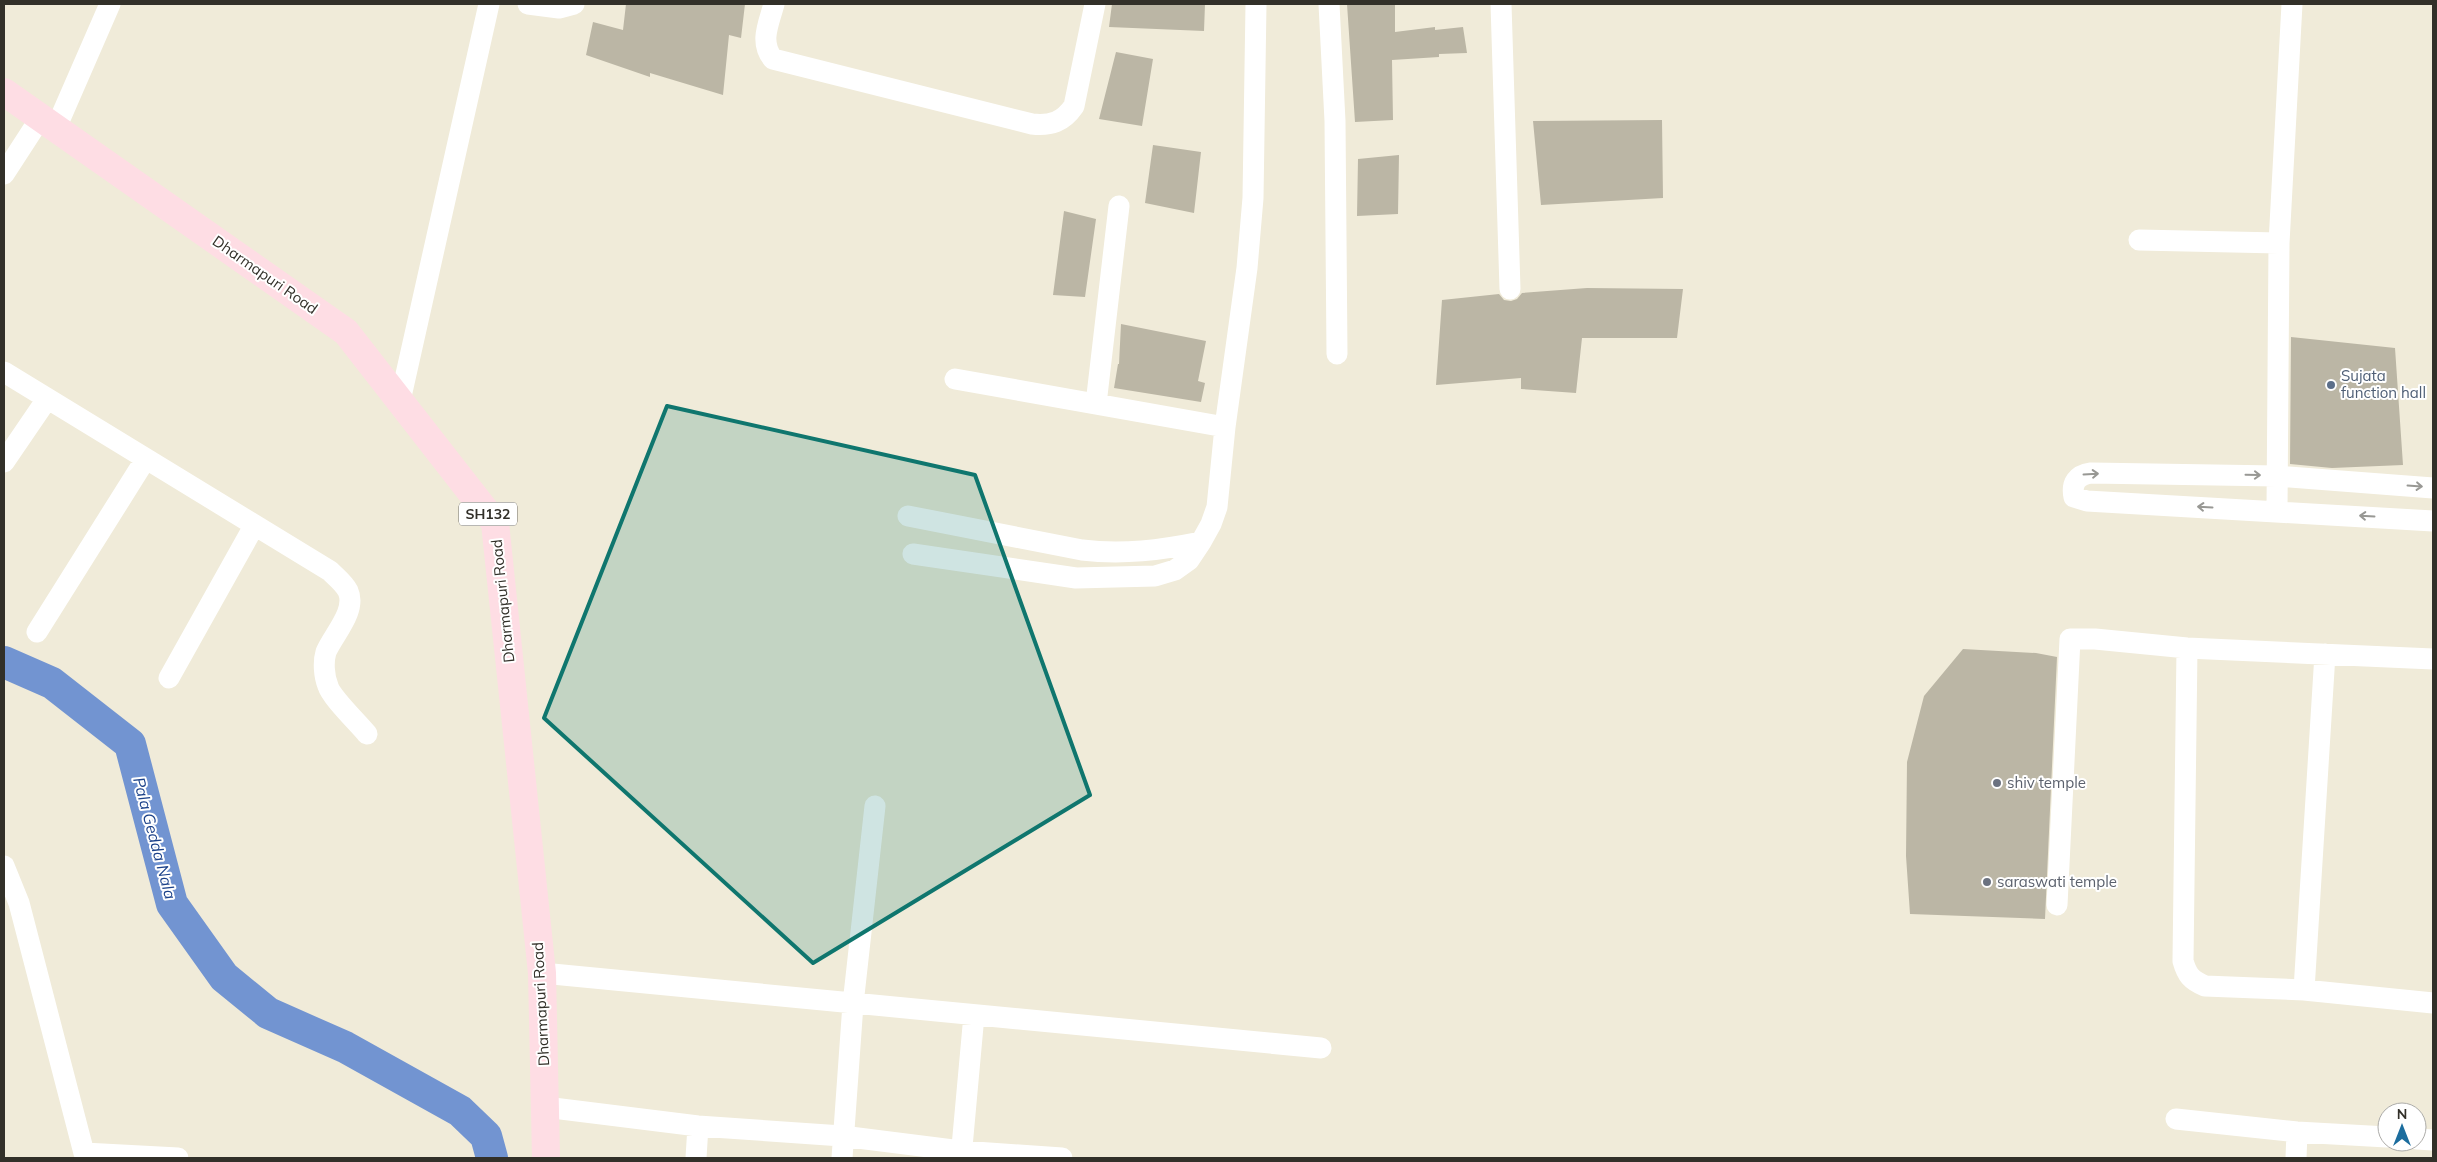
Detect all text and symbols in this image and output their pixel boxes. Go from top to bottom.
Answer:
street label: Dharmapuri Road [209,231,322,318]
place label: Sujata function hall [2341,366,2426,402]
marker: Sujata function hall [2325,379,2337,391]
one-way arrow [2083,469,2099,478]
one-way arrow [2245,470,2261,480]
one-way arrow [2407,482,2423,491]
road number: SH132 [459,502,517,526]
one-way arrow [2197,502,2213,511]
one-way arrow [2359,511,2375,520]
street label: Dharmapuri Road [487,538,518,664]
place label: shiv temple [2007,773,2086,792]
water label: Pala Gedda Nala [129,775,181,902]
marker: shiv temple [1991,777,2003,789]
place label: saraswati temple [1997,872,2117,891]
marker: saraswati temple [1981,876,1993,888]
street label: Dharmapuri Road [528,942,553,1066]
north arrow [2377,1102,2427,1152]
text: N [2397,1105,2407,1123]

